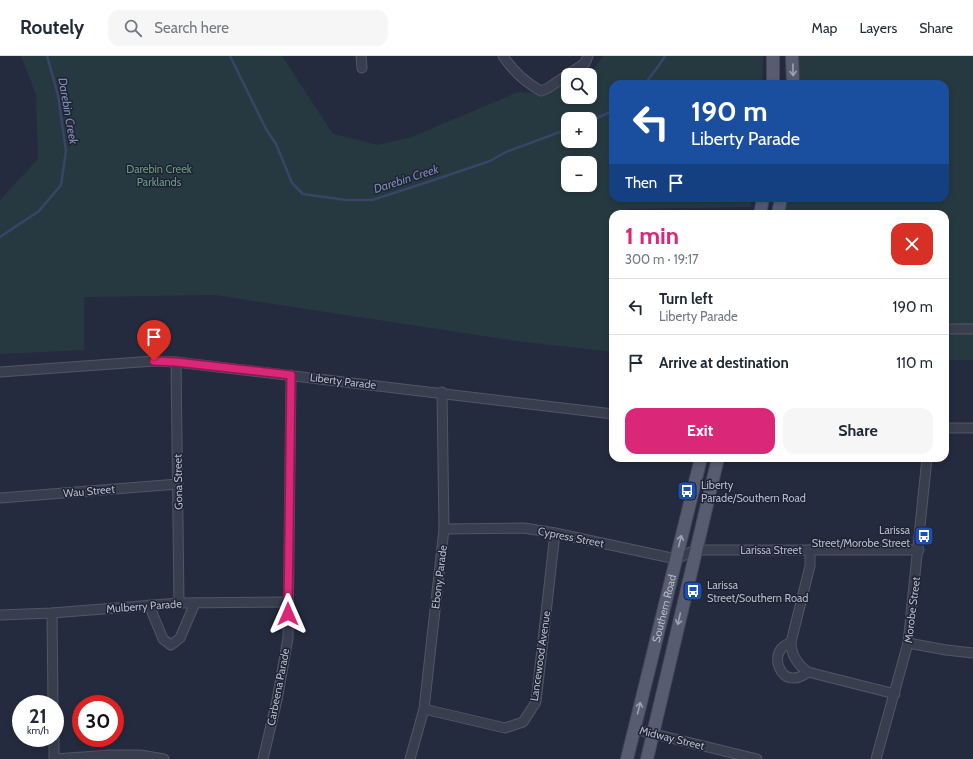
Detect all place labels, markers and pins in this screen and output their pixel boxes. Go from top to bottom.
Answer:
pin [137,320,171,361]
place label: Liberty Parade/Southern Road [701,478,806,505]
bus stop icon: Liberty Parade/Southern Road [676,480,698,502]
place label: Larissa Street/Morobe Street [812,523,911,550]
bus stop icon: Larissa Street/Morobe Street [913,525,935,547]
place label: Larissa Street/Southern Road [707,578,808,605]
bus stop icon: Larissa Street/Southern Road [682,580,704,602]

